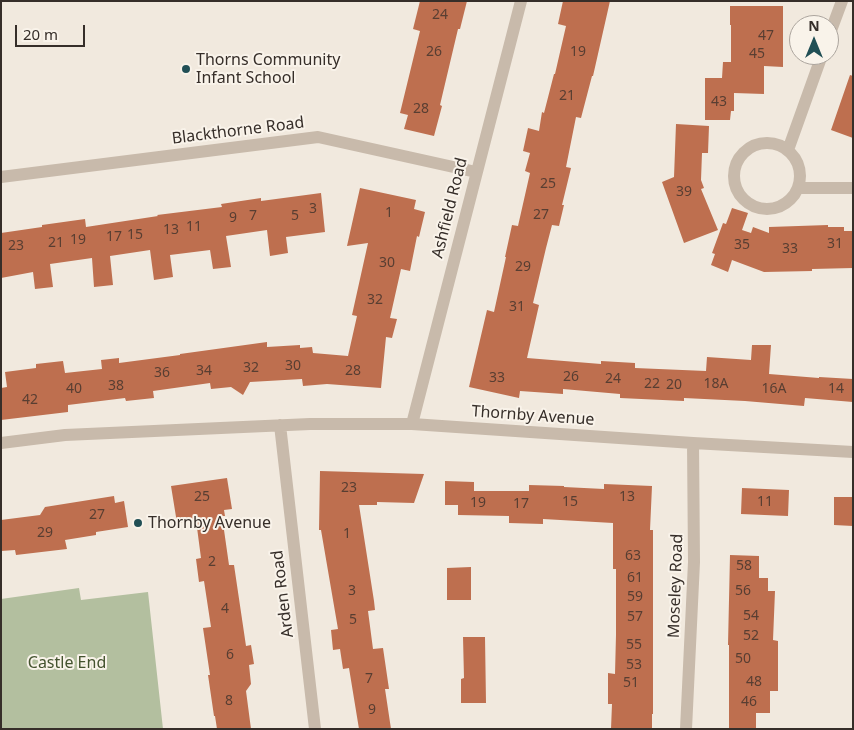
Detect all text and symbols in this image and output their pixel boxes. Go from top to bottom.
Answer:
house number: 24 [432,7,448,23]
scale bar [18,15,88,47]
north arrow [789,15,839,65]
text: N [808,16,820,35]
text: 20 m [23,24,58,44]
house number: 47 [758,28,774,44]
house number: 26 [426,44,442,60]
house number: 19 [570,44,586,60]
house number: 45 [749,46,765,62]
place label: Thorns Community Infant School [196,50,340,88]
marker: Thorns Community Infant School [180,63,192,75]
house number: 21 [559,88,575,104]
house number: 43 [711,94,727,110]
house number: 28 [413,101,429,117]
street label: Blackthorne Road [171,113,305,149]
street label: Ashfield Road [428,156,472,260]
house number: 25 [540,176,556,192]
house number: 39 [676,184,692,200]
house number: 3 [309,201,317,217]
house number: 1 [385,205,393,221]
house number: 27 [533,207,549,223]
house number: 7 [249,208,257,224]
house number: 5 [291,208,299,224]
house number: 9 [229,210,237,226]
house number: 11 [186,219,202,235]
house number: 13 [163,222,179,238]
house number: 15 [127,227,143,243]
house number: 17 [106,229,122,245]
house number: 19 [70,232,86,248]
house number: 21 [48,235,64,251]
house number: 31 [827,236,843,252]
house number: 35 [734,237,750,253]
house number: 23 [8,238,24,254]
house number: 33 [782,241,798,257]
house number: 30 [379,255,395,271]
house number: 29 [515,259,531,275]
house number: 32 [367,292,383,308]
house number: 31 [509,299,525,315]
house number: 30 [285,358,301,374]
house number: 32 [243,360,259,376]
house number: 34 [196,363,212,379]
house number: 28 [345,363,361,379]
house number: 36 [154,365,170,381]
house number: 26 [563,369,579,385]
house number: 33 [489,370,505,386]
house number: 24 [605,371,621,387]
house number: 22 [644,376,660,392]
house number: 18A [704,376,728,392]
house number: 20 [666,377,682,393]
house number: 38 [108,378,124,394]
house number: 40 [66,381,82,397]
house number: 16A [762,381,786,397]
house number: 14 [828,381,844,397]
house number: 42 [22,392,38,408]
street label: Thornby Avenue [471,402,595,430]
house number: 23 [341,480,357,496]
house number: 25 [194,489,210,505]
house number: 13 [619,489,635,505]
house number: 15 [562,494,578,510]
house number: 11 [757,494,773,510]
house number: 19 [470,495,486,511]
house number: 17 [513,496,529,512]
house number: 27 [89,507,105,523]
place label: Thornby Avenue [148,513,271,533]
marker: Thornby Avenue [132,517,144,529]
house number: 29 [37,525,53,541]
house number: 1 [343,526,351,542]
street label: Moseley Road [665,533,687,639]
house number: 63 [625,548,641,564]
street label: Arden Road [268,549,298,639]
house number: 2 [208,554,216,570]
house number: 58 [736,558,752,574]
house number: 61 [627,570,643,586]
house number: 3 [348,583,356,599]
house number: 56 [735,583,751,599]
house number: 59 [627,589,643,605]
house number: 4 [221,601,229,617]
house number: 54 [743,608,759,624]
house number: 57 [627,609,643,625]
house number: 5 [349,612,357,628]
house number: 52 [743,628,759,644]
house number: 55 [626,637,642,653]
house number: 6 [226,647,234,663]
house number: 50 [735,651,751,667]
park label: Castle End [28,653,106,673]
house number: 53 [626,657,642,673]
house number: 7 [365,671,373,687]
house number: 48 [746,674,762,690]
house number: 51 [623,675,639,691]
house number: 8 [225,693,233,709]
house number: 46 [741,694,757,710]
house number: 9 [368,702,376,718]

